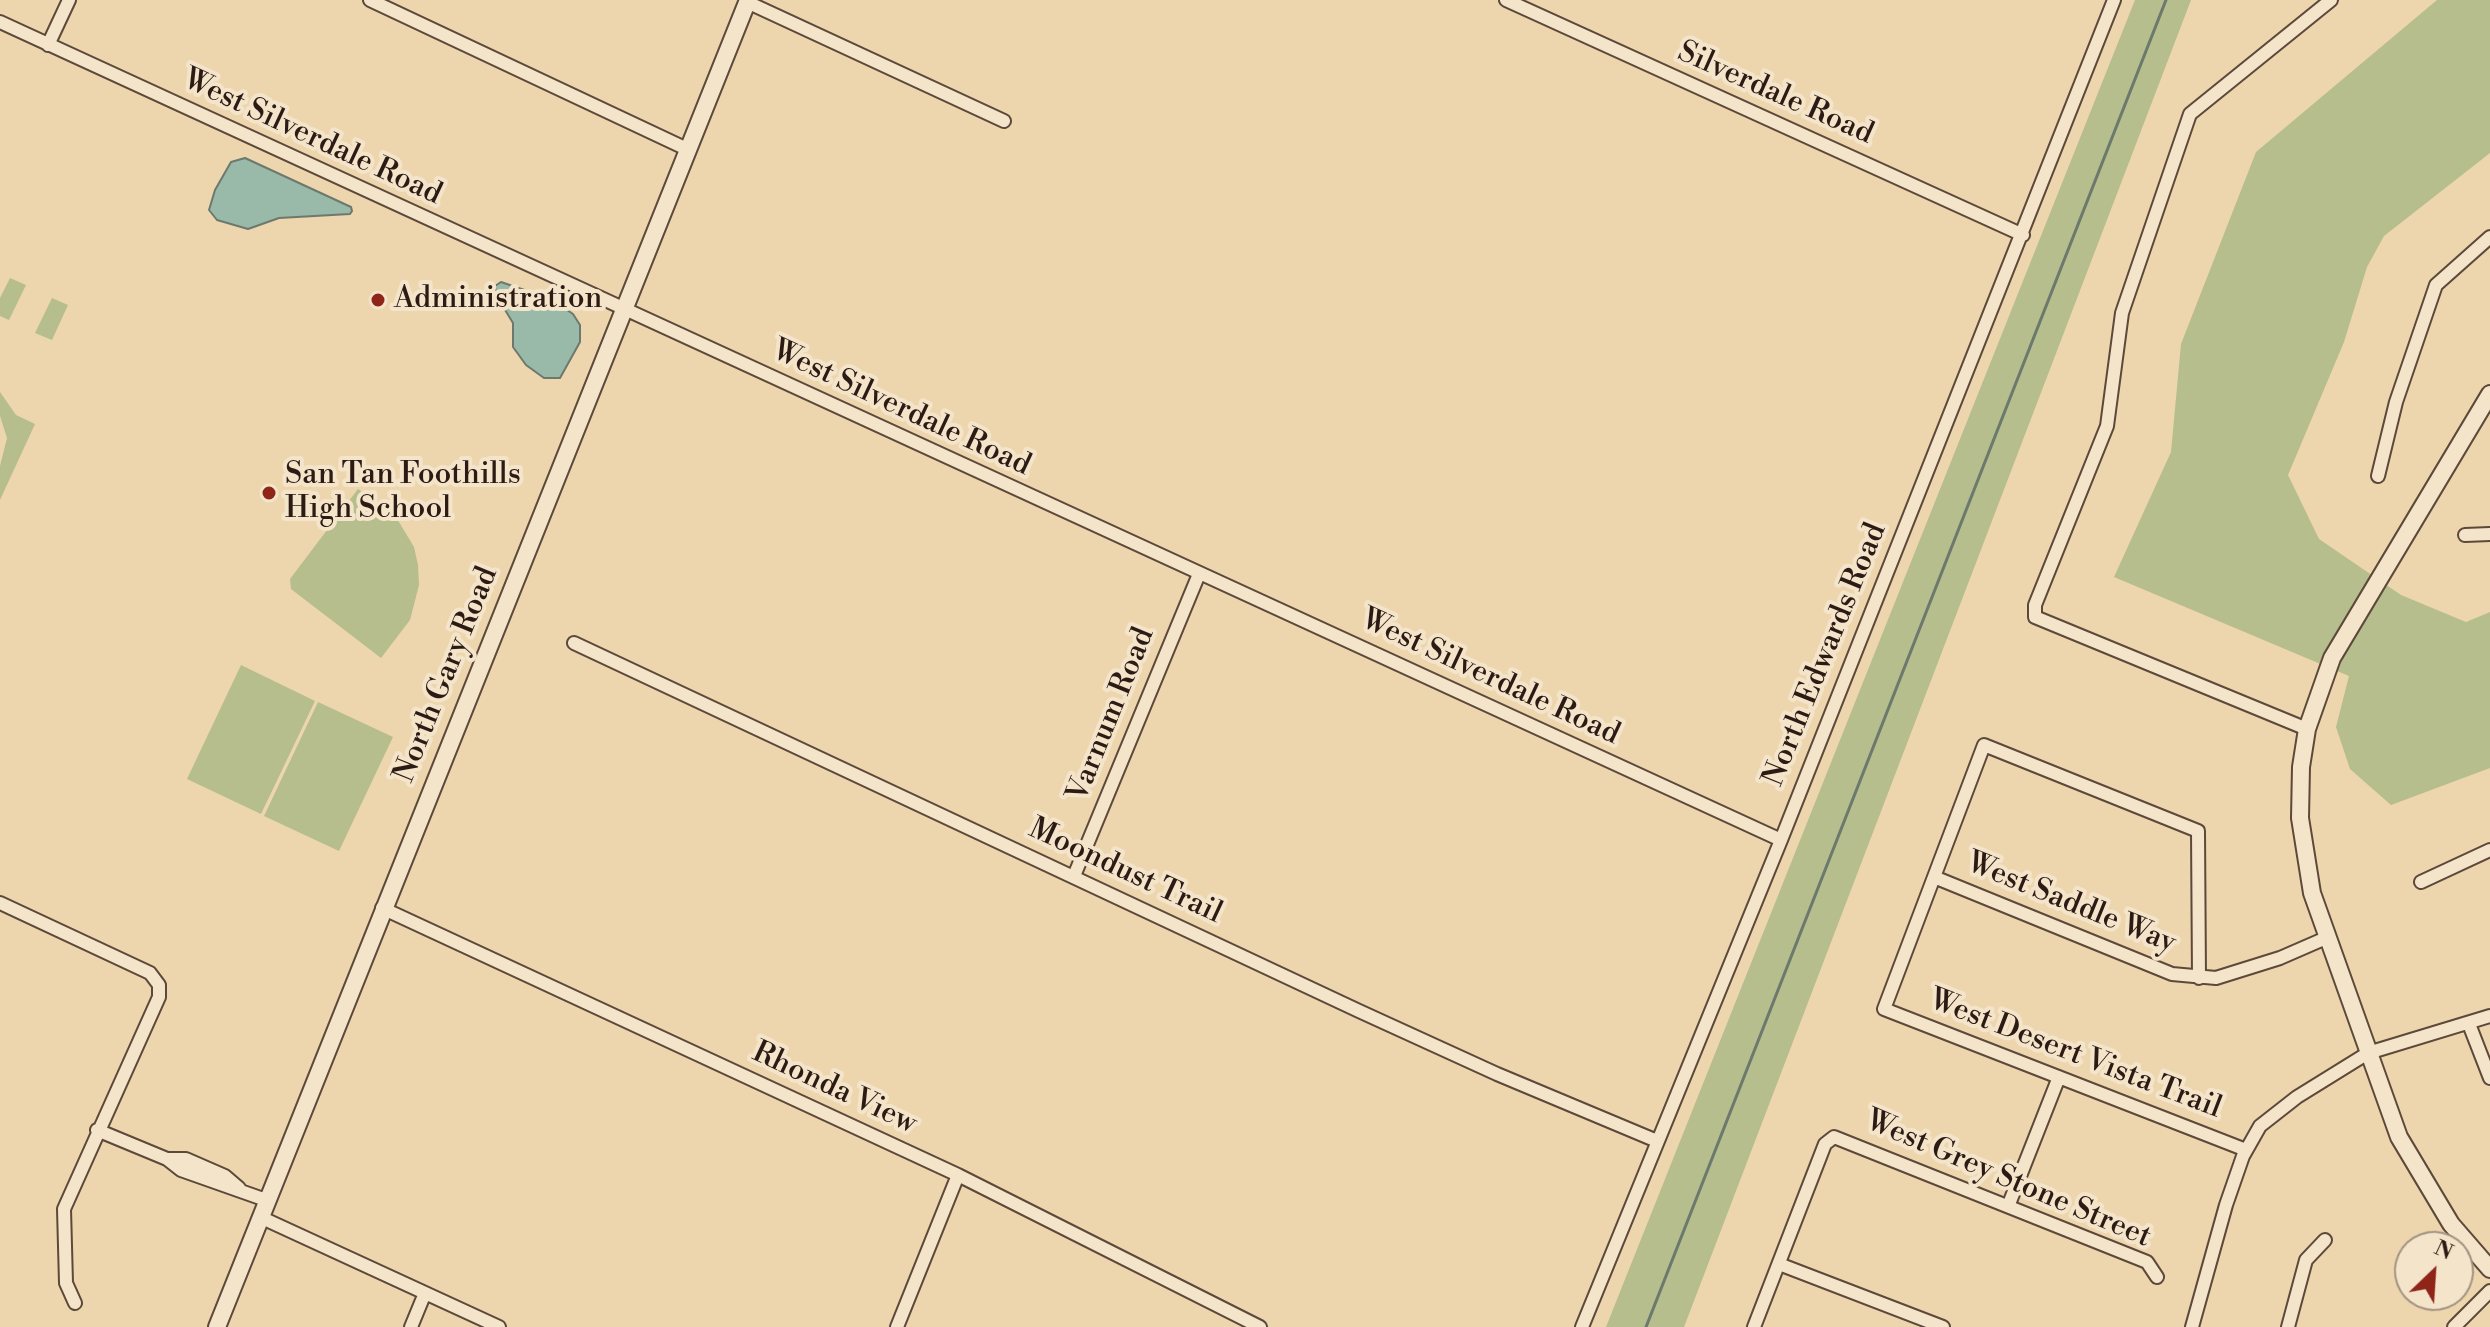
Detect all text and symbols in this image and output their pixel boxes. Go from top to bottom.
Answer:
street label: Silverdale Road [1671,35,1879,153]
street label: West Silverdale Road [177,62,447,214]
place label: Administration [394,282,602,318]
marker: Administration [369,291,387,309]
street label: West Silverdale Road [766,333,1036,485]
place label: San Tan Foothills High School [285,458,521,528]
marker: San Tan Foothills High School [260,484,278,502]
street label: North Edwards Road [1757,518,1895,792]
street label: North Gary Road [387,562,507,788]
street label: West Silverdale Road [1355,602,1625,754]
street label: Varnum Road [1061,623,1163,807]
street label: Moondust Trail [1023,812,1227,932]
street label: West Saddle Way [1961,846,2181,962]
street label: West Desert Vista Trail [1924,983,2226,1127]
street label: Rhonda View [746,1035,922,1143]
street label: West Grey Stone Street [1860,1104,2156,1256]
north arrow [2394,1231,2474,1311]
text: N [2430,1235,2457,1267]

